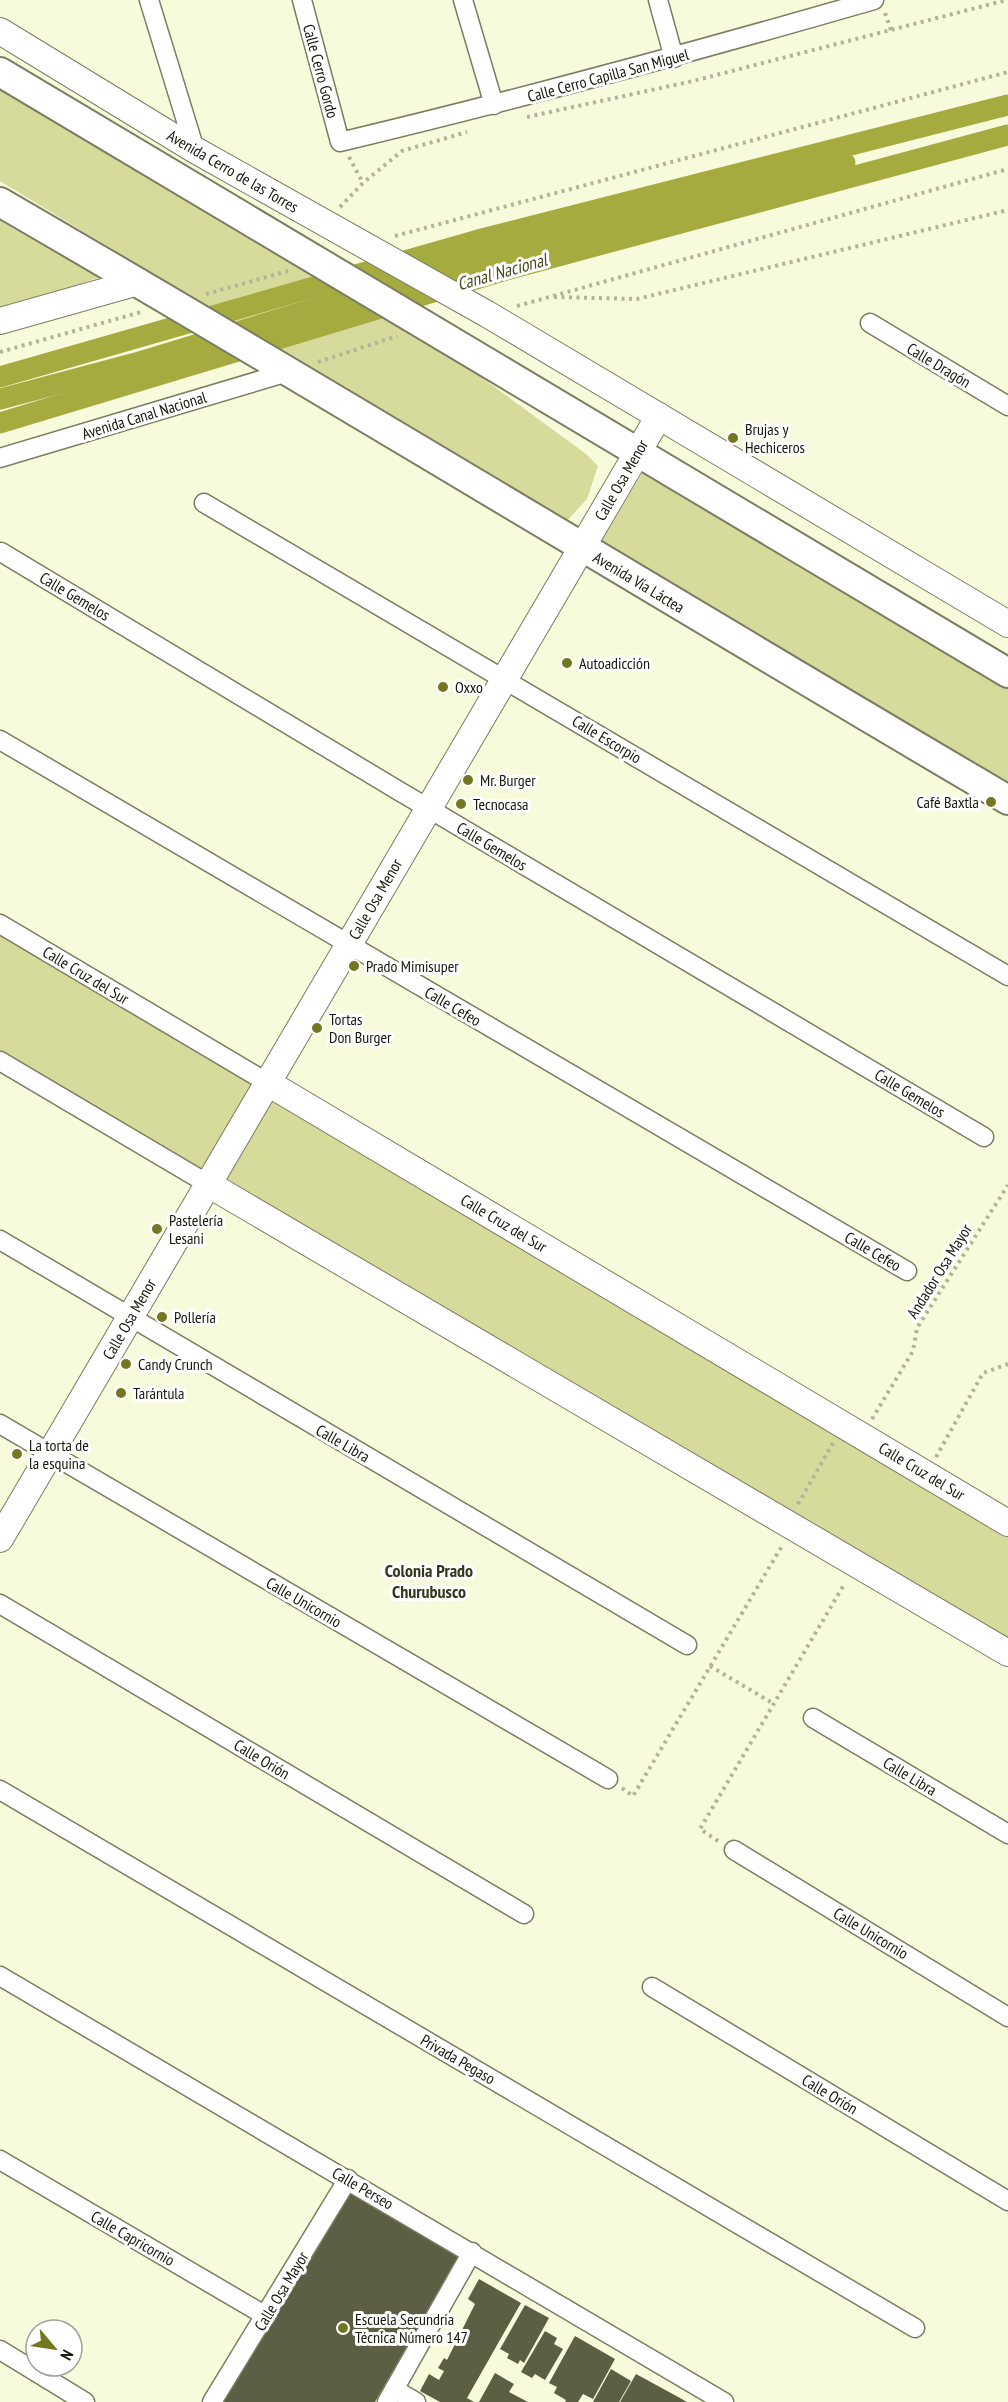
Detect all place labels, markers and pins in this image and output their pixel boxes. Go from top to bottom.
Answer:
place label: Brujas y Hechiceros [745,419,805,457]
marker: Brujas y Hechiceros [726,431,740,445]
place label: Autoadicción [579,653,650,673]
marker: Autoadicción [560,656,574,670]
place label: Oxxo [455,677,483,697]
marker: Oxxo [436,680,450,694]
place label: Mr. Burger [480,770,536,790]
marker: Mr. Burger [461,773,475,787]
place label: Café Baxtla [916,792,979,812]
place label: Tecnocasa [473,794,529,814]
marker: Café Baxtla [984,795,998,809]
marker: Tecnocasa [454,797,468,811]
place label: Prado Mimisuper [366,956,459,976]
marker: Prado Mimisuper [347,959,361,973]
place label: Tortas Don Burger [329,1009,392,1047]
marker: Tortas Don Burger [310,1021,324,1035]
place label: Pastelería Lesani [169,1210,223,1248]
marker: Pastelería Lesani [150,1222,164,1236]
place label: Pollería [174,1307,216,1327]
marker: Pollería [155,1310,169,1324]
place label: Candy Crunch [138,1354,213,1374]
marker: Candy Crunch [119,1357,133,1371]
place label: Tarántula [133,1383,184,1403]
marker: Tarántula [114,1386,128,1400]
place label: La torta de la esquina [29,1435,89,1473]
marker: La torta de la esquina [10,1447,24,1461]
place label: Escuela Secundria Técnica Número 147 [355,2309,468,2347]
marker: Escuela Secundria Técnica Número 147 [336,2321,350,2335]

